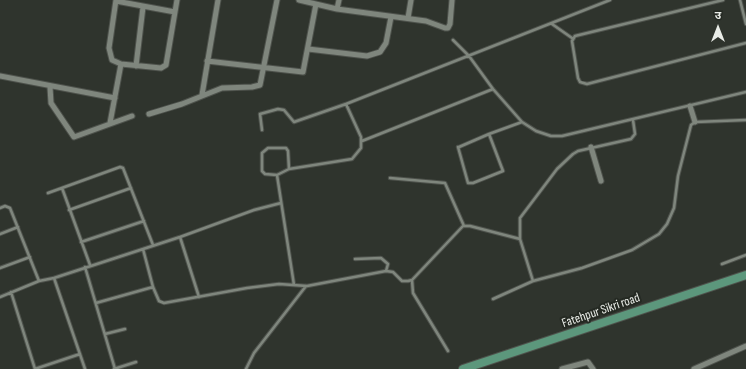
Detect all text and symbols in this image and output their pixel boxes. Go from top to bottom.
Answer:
north arrow [698,8,738,48]
text: उ [715,9,721,22]
street label: Fatehpur Sikri road [560,290,642,332]

